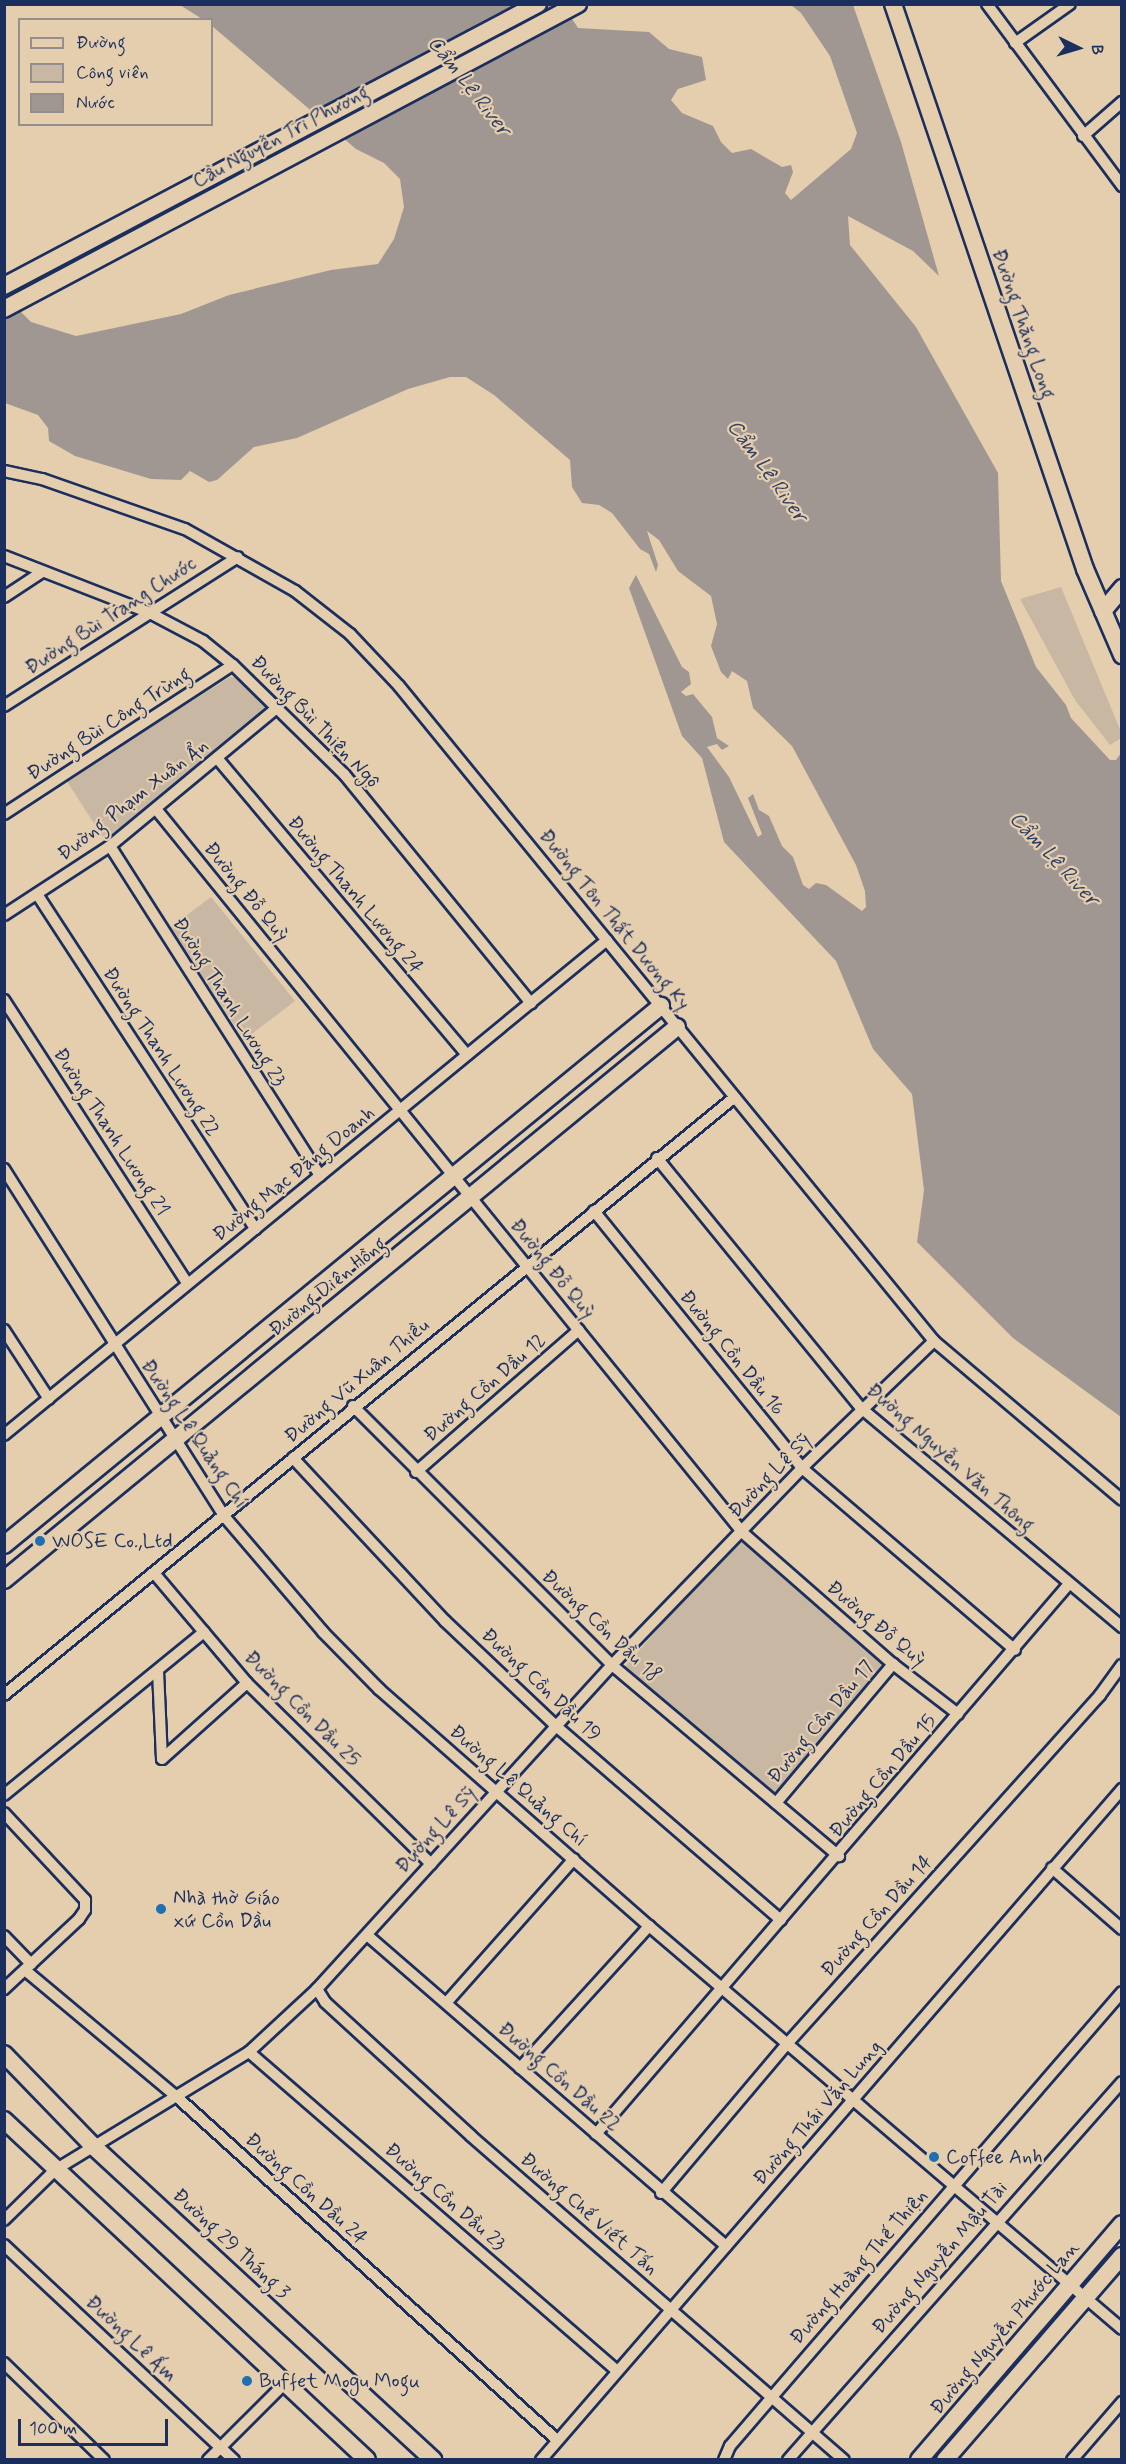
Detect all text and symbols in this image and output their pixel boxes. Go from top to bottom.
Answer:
legend [18,18,213,126]
north arrow [1048,18,1108,78]
water label: Cẩm Lệ River [421,30,517,142]
text: Đường [76,31,126,55]
text: B [1086,44,1107,56]
text: Công viên [76,61,149,85]
street label: Cầu Nguyễn Tri Phương [189,81,373,193]
text: Nước [76,91,115,115]
street label: Đường Thăng Long [986,245,1060,403]
water label: Cẩm Lệ River [721,414,813,528]
street label: Đường Bùi Trang Chước [19,550,203,682]
street label: Đường Bùi Thiện Ngộ [246,651,384,793]
street label: Đường Bùi Công Trừng [24,663,194,785]
street label: Đường Phạm Xuân Ẩn [54,735,212,865]
water label: Cẩm Lệ River [1003,806,1105,912]
street label: Đường Thanh Lương 24 [281,810,429,980]
street label: Đường Tôn Thất Dương Kỵ [533,824,695,1016]
street label: Đường Đỗ Quỳ [198,837,294,947]
street label: Đường Thanh Lương 23 [166,911,292,1093]
street label: Đường Thanh Lương 22 [96,961,226,1143]
street label: Đường Thanh Lương 21 [47,1042,175,1222]
street label: Đường Mạc Đăng Doanh [208,1101,380,1247]
street label: Đường Đỗ Quỳ [504,1214,600,1324]
street label: Đường Diên Hồng [264,1232,392,1342]
street label: Đường Cồn Dầu 16 [674,1285,790,1421]
street label: Đường Vũ Xuân Thiều [281,1315,433,1447]
street label: Đường Cồn Dầu 12 [418,1328,552,1448]
street label: Đường Lê Quảng Chí [134,1354,254,1514]
street label: Đường Nguyễn Văn Thông [861,1379,1039,1537]
street label: Đường Lê Sỹ [724,1429,816,1523]
place label: WOSE Co.,Ltd [52,1529,175,1553]
marker: WOSE Co.,Ltd [33,1534,47,1548]
street label: Đường Cồn Dầu 18 [536,1564,666,1688]
street label: Đường Đỗ Quỳ [822,1576,930,1672]
street label: Đường Cồn Dầu 19 [475,1623,607,1747]
street label: Đường Cồn Dầu 25 [238,1645,366,1773]
street label: Đường Cồn Dầu 17 [762,1655,880,1789]
street label: Đường Cồn Dầu 15 [824,1709,942,1843]
street label: Đường Lê Quảng Chí [443,1719,593,1853]
street label: Đường Lê Sỹ [391,1782,481,1878]
street label: Đường Cồn Dầu 14 [816,1850,938,1982]
place label: Nhà thờ Giáo xứ Cồn Dầu [173,1886,280,1933]
marker: Nhà thờ Giáo xứ Cồn Dầu [154,1902,168,1916]
street label: Đường Cồn Dầu 22 [492,2017,626,2137]
street label: Đường Thái Văn Lung [749,2037,887,2189]
street label: Đường Cồn Dầu 24 [239,2127,373,2251]
street label: Đường Cồn Dầu 23 [379,2137,511,2257]
place label: Coffee Anh [946,2145,1043,2169]
street label: Đường Chế Viết Tấn [515,2147,663,2281]
marker: Coffee Anh [927,2150,941,2164]
street label: Đường Nguyễn Mậu Tài [868,2177,1012,2339]
street label: Đường 29 Tháng 3 [167,2184,295,2304]
street label: Đường Hoàng Thế Thiện [785,2185,933,2349]
street label: Đường Nguyễn Phước Lan [926,2237,1084,2419]
street label: Đường Lê Ấm [80,2290,182,2388]
place label: Buffet Mogu Mogu [259,2369,414,2393]
marker: Buffet Mogu Mogu [240,2374,254,2388]
scale bar [21,2407,171,2445]
text: 100 m [29,2417,77,2441]

